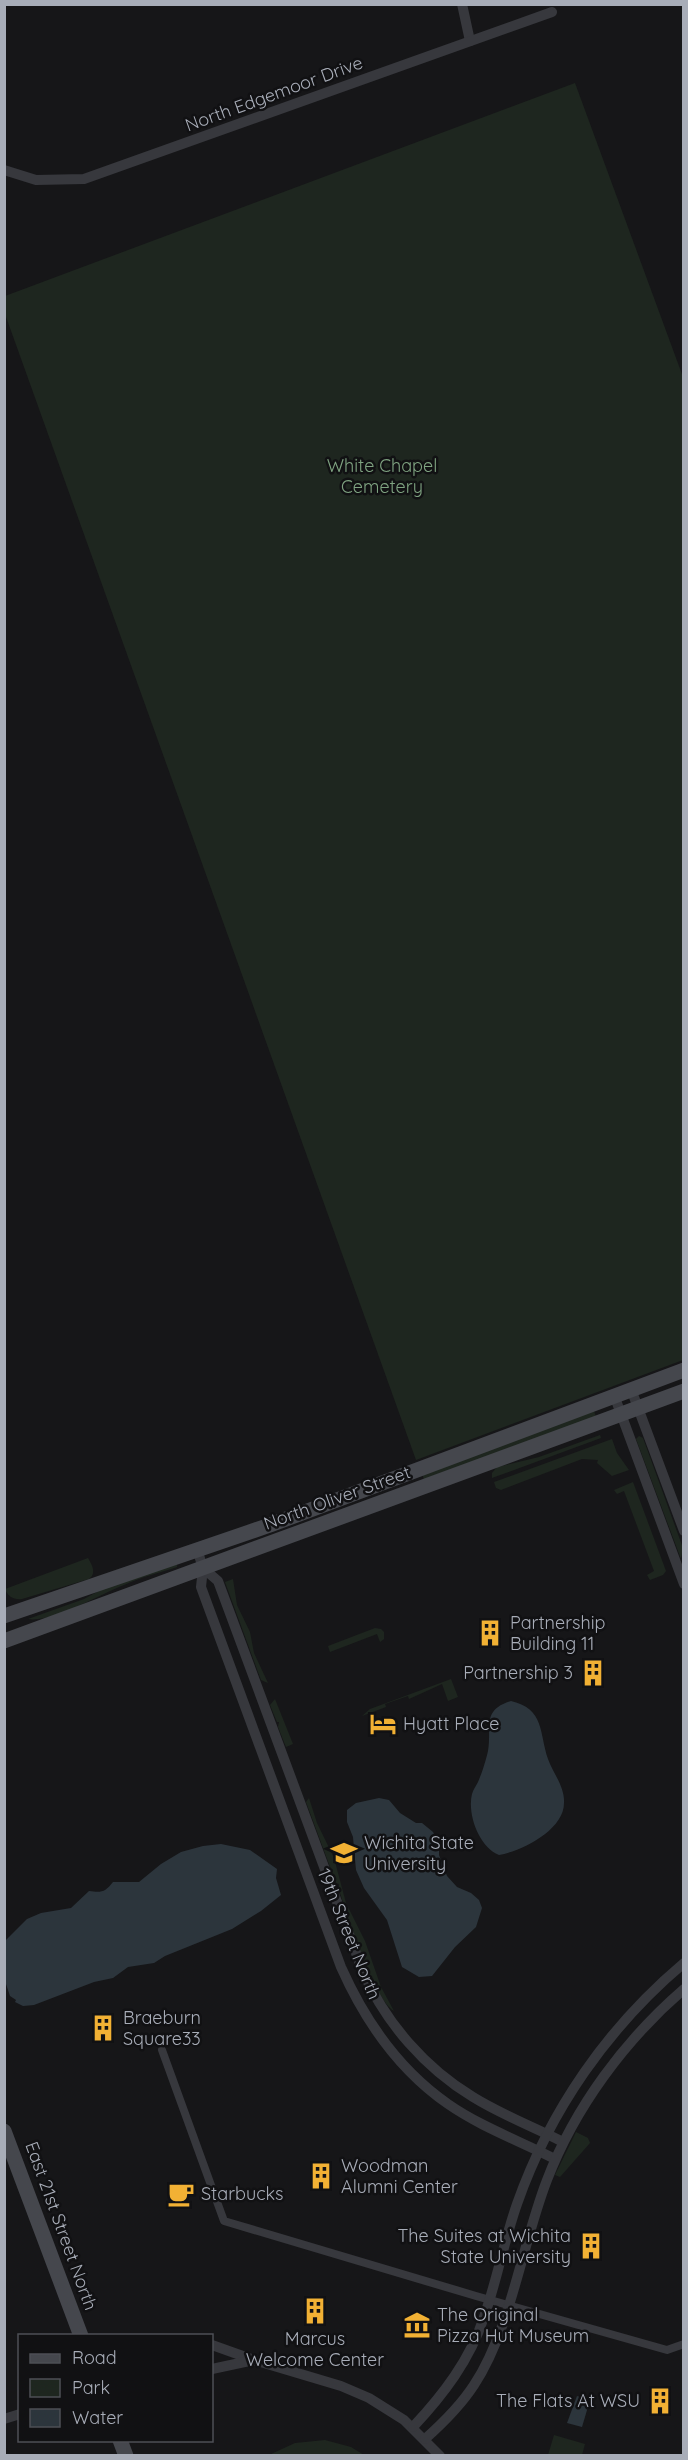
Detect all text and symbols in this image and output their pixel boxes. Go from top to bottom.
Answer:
street label: North Edgemoor Drive [182,51,366,136]
park label: White Chapel Cemetery [327,454,437,498]
street label: North Oliver Street [260,1460,413,1535]
place label: Partnership Building 11 [510,1611,606,1655]
building icon: Partnership Building 11 [475,1618,505,1648]
building icon: Partnership 3 [578,1658,608,1688]
place label: Partnership 3 [463,1661,573,1684]
hotel icon: Hyatt Place [368,1709,398,1739]
place label: Hyatt Place [403,1712,499,1735]
place label: Wichita State University [364,1831,474,1875]
school or university icon: Wichita State University [329,1838,359,1868]
street label: 19th Street North [313,1865,386,2003]
place label: Braeburn Square33 [123,2006,201,2050]
building icon: Braeburn Square33 [88,2013,118,2043]
street label: East 21st Street North [20,2138,103,2313]
place label: Woodman Alumni Center [341,2154,458,2198]
building icon: Woodman Alumni Center [306,2161,336,2191]
cafe icon: Starbucks [166,2179,196,2209]
place label: Starbucks [201,2182,284,2205]
place label: The Suites at Wichita State University [397,2224,571,2268]
building icon: The Suites at Wichita State University [576,2231,606,2261]
building icon: Marcus Welcome Center [300,2296,330,2326]
place label: The Original Pizza Hut Museum [437,2303,589,2347]
museum icon: The Original Pizza Hut Museum [402,2310,432,2340]
place label: Marcus Welcome Center [246,2327,384,2371]
legend [18,2334,213,2442]
text: Road [72,2346,117,2369]
text: Park [72,2376,110,2399]
building icon: The Flats At WSU [645,2386,675,2416]
place label: The Flats At WSU [496,2389,640,2412]
text: Water [72,2406,123,2429]

